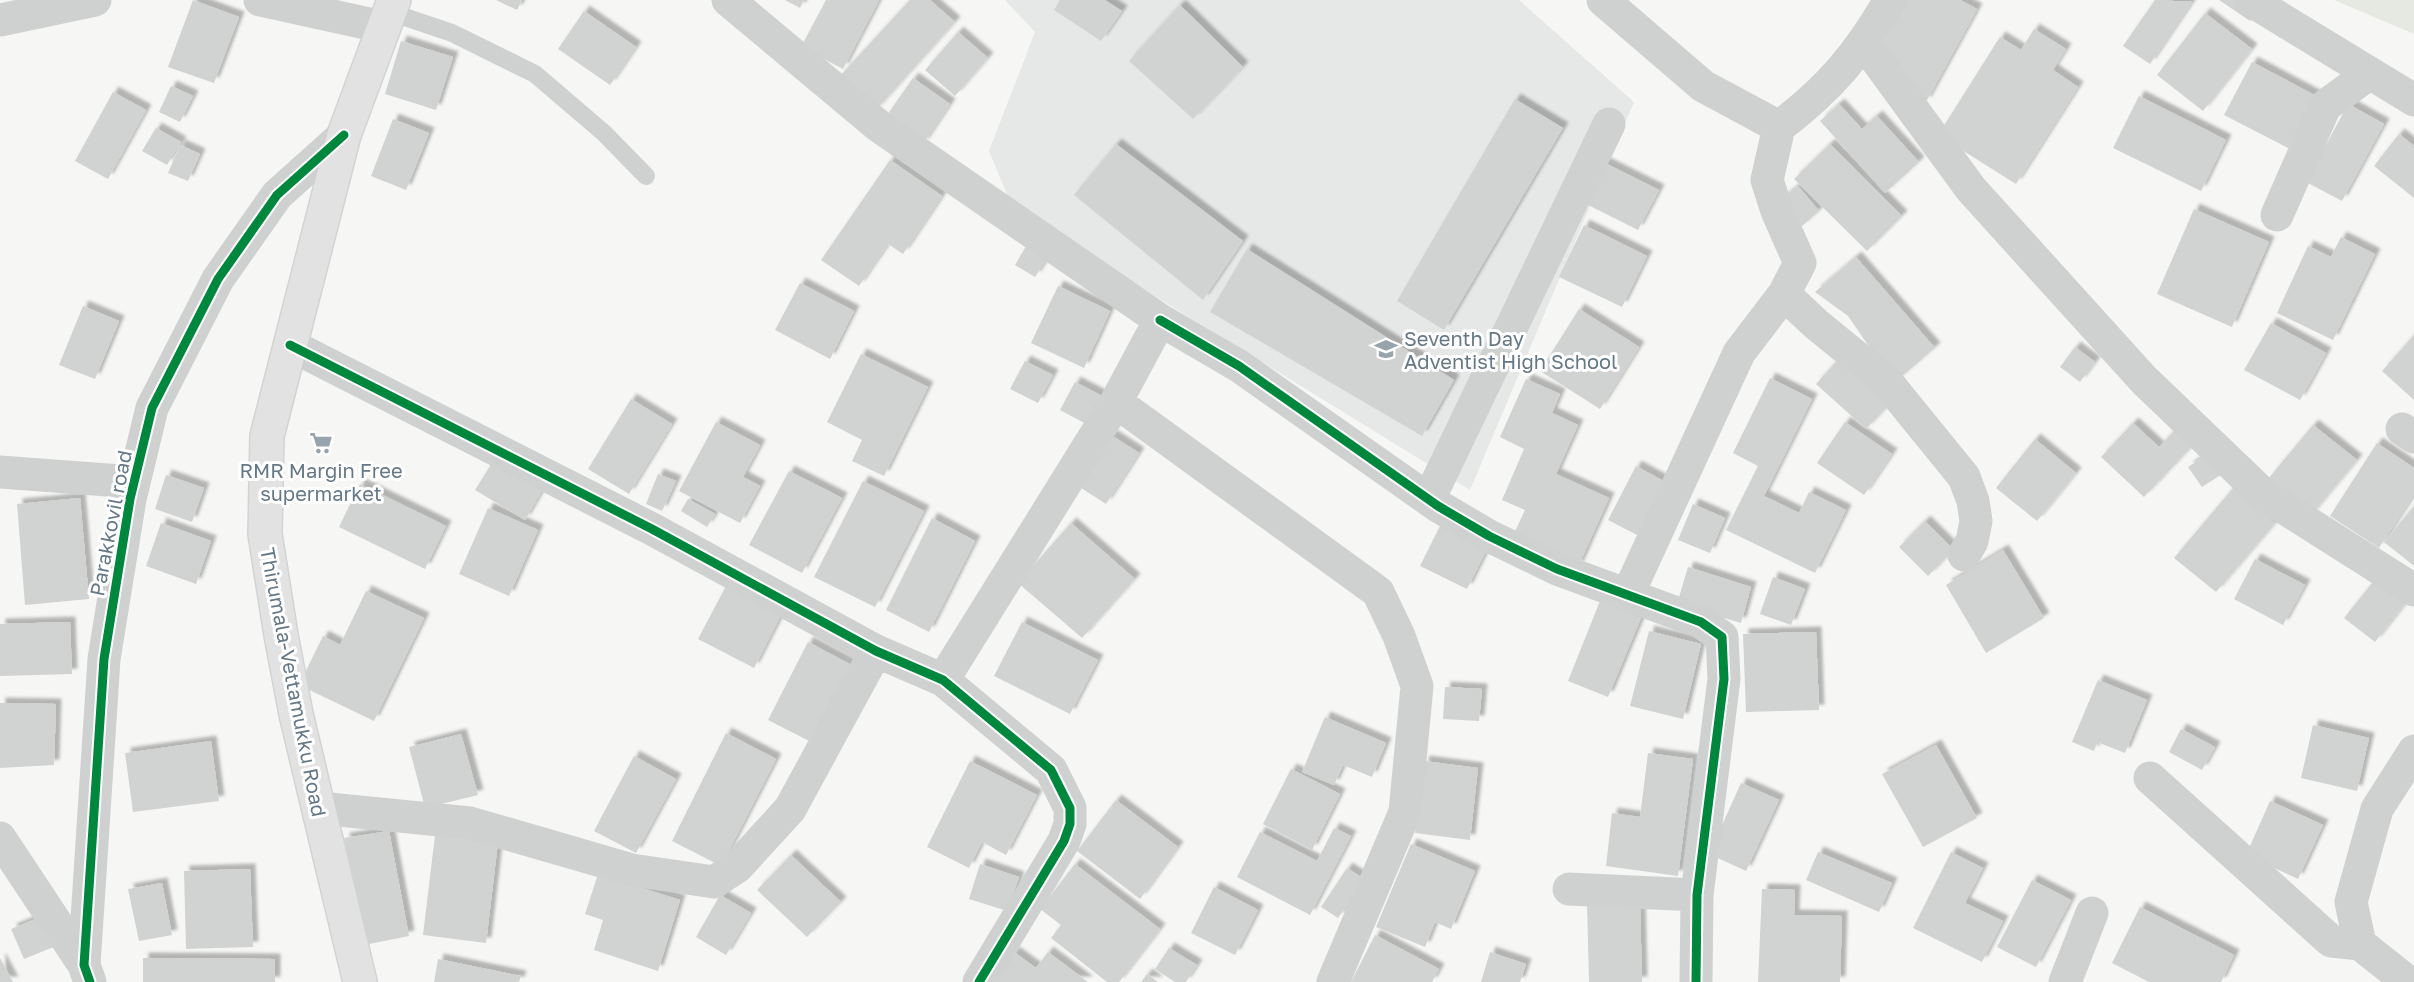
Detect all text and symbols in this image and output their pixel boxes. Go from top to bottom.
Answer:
place label: Seventh Day Adventist High School [1404,326,1618,373]
school or university icon: Seventh Day Adventist High School [1373,336,1399,362]
supermarket icon: RMR Margin Free supermarket [308,430,334,456]
street label: Parakkovil road [84,448,136,598]
place label: RMR Margin Free supermarket [239,458,403,505]
street label: Thirumala-Vettamukku Road [256,545,332,819]

